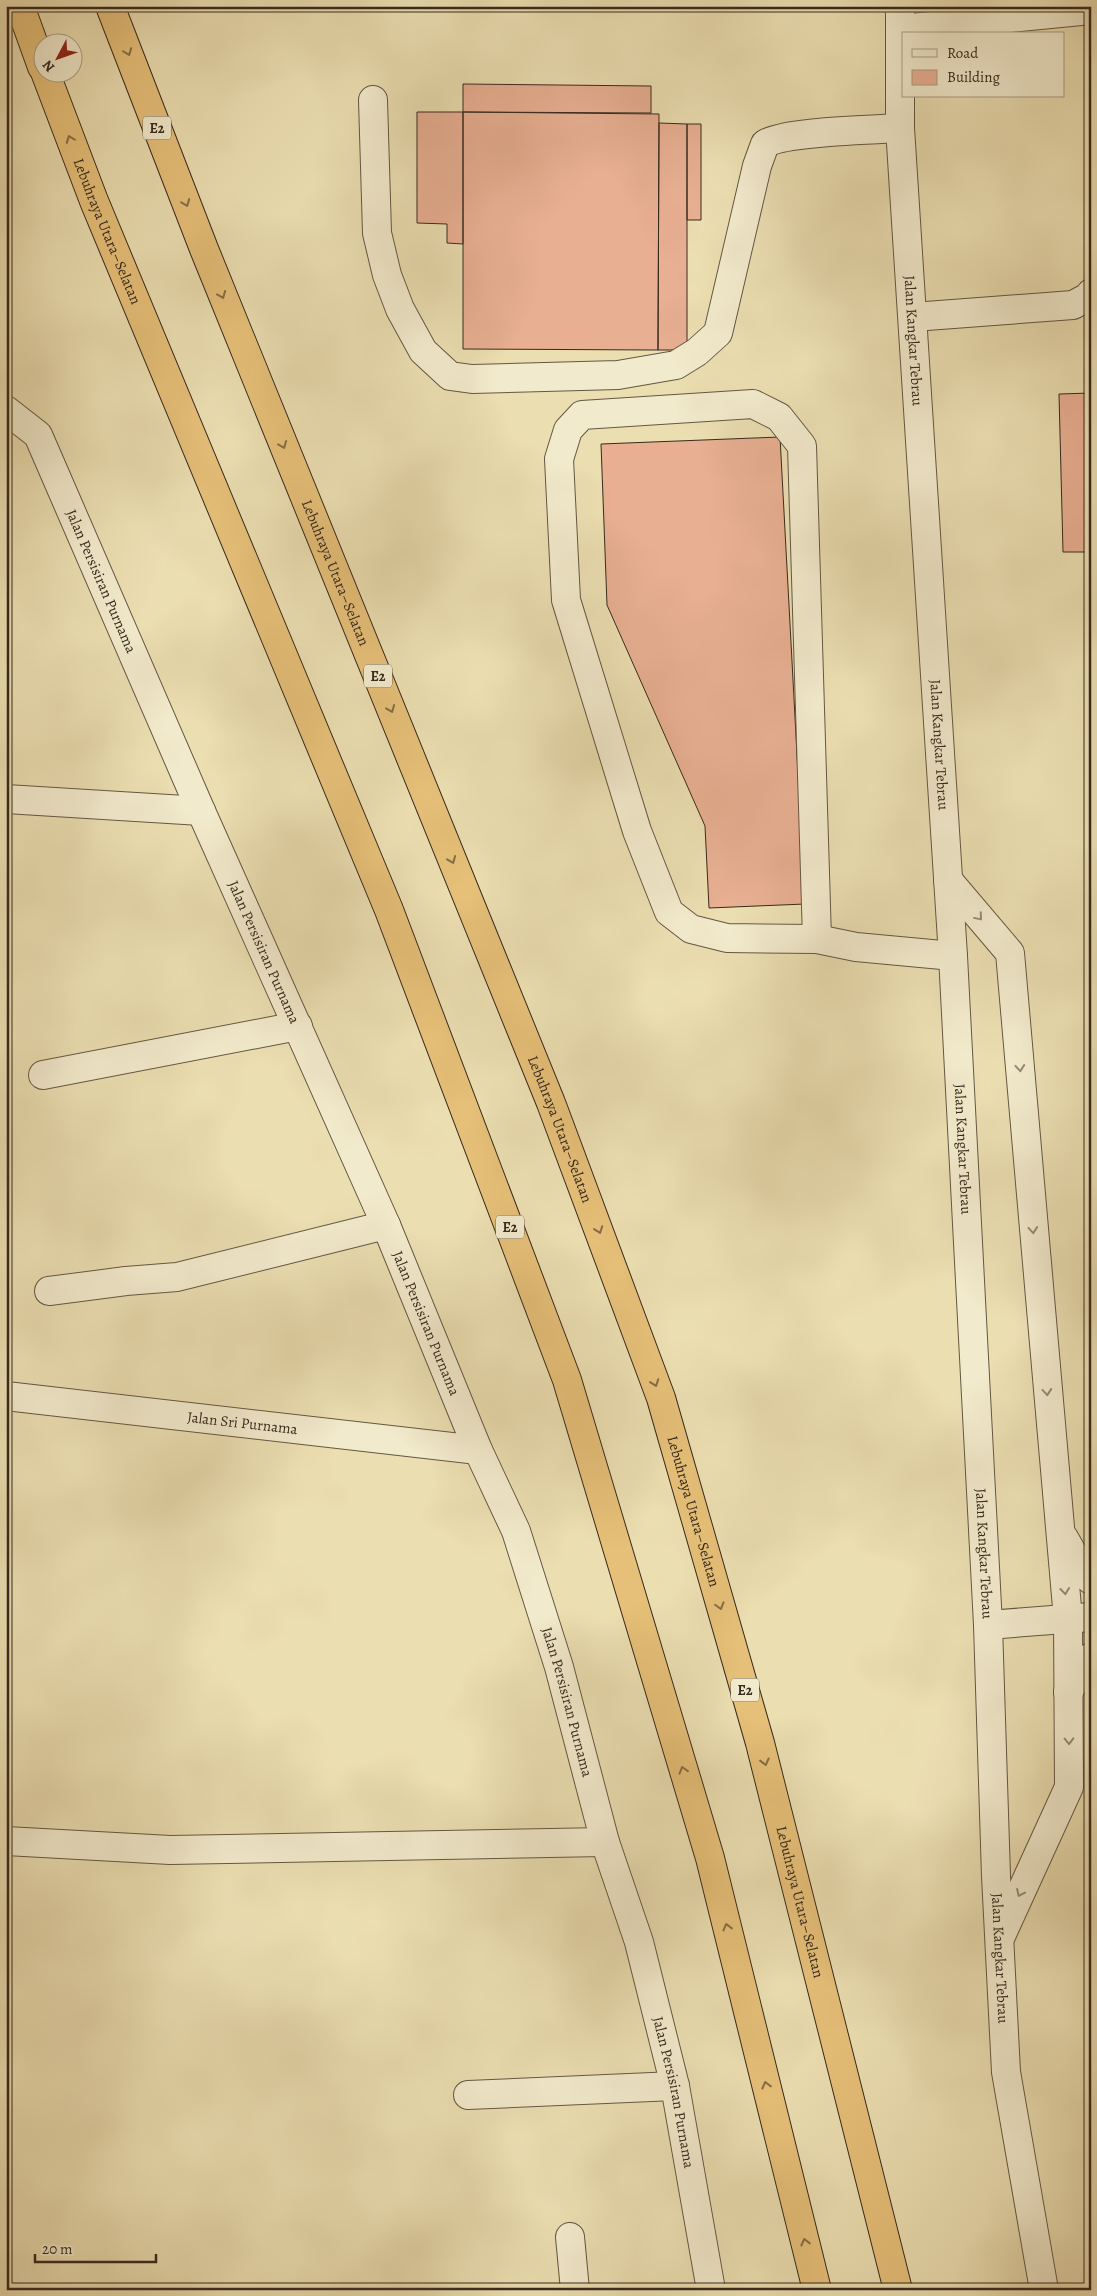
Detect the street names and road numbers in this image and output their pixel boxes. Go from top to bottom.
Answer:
road number: E2 [143,116,171,140]
street label: Lebuhraya Utara–Selatan [69,155,146,307]
street label: Jalan Kangkar Tebrau [899,275,928,407]
street label: Lebuhraya Utara–Selatan [297,497,374,649]
street label: Jalan Persisiran Purnama [61,506,141,656]
road number: E2 [364,664,392,688]
street label: Jalan Kangkar Tebrau [925,679,954,811]
street label: Jalan Persisiran Purnama [223,877,305,1027]
street label: Lebuhraya Utara–Selatan [523,1053,597,1205]
street label: Jalan Kangkar Tebrau [950,1083,977,1216]
road number: E2 [496,1216,524,1238]
street label: Jalan Persisiran Purnama [388,1248,465,1399]
street label: Jalan Sri Purnama [186,1407,299,1439]
street label: Lebuhraya Utara–Selatan [662,1433,725,1589]
street label: Jalan Kangkar Tebrau [971,1488,998,1620]
street label: Jalan Persisiran Purnama [537,1625,597,1779]
road number: E2 [731,1678,759,1702]
street label: Lebuhraya Utara–Selatan [771,1824,829,1980]
street label: Jalan Kangkar Tebrau [987,1892,1014,2025]
street label: Jalan Persisiran Purnama [648,2014,699,2170]

